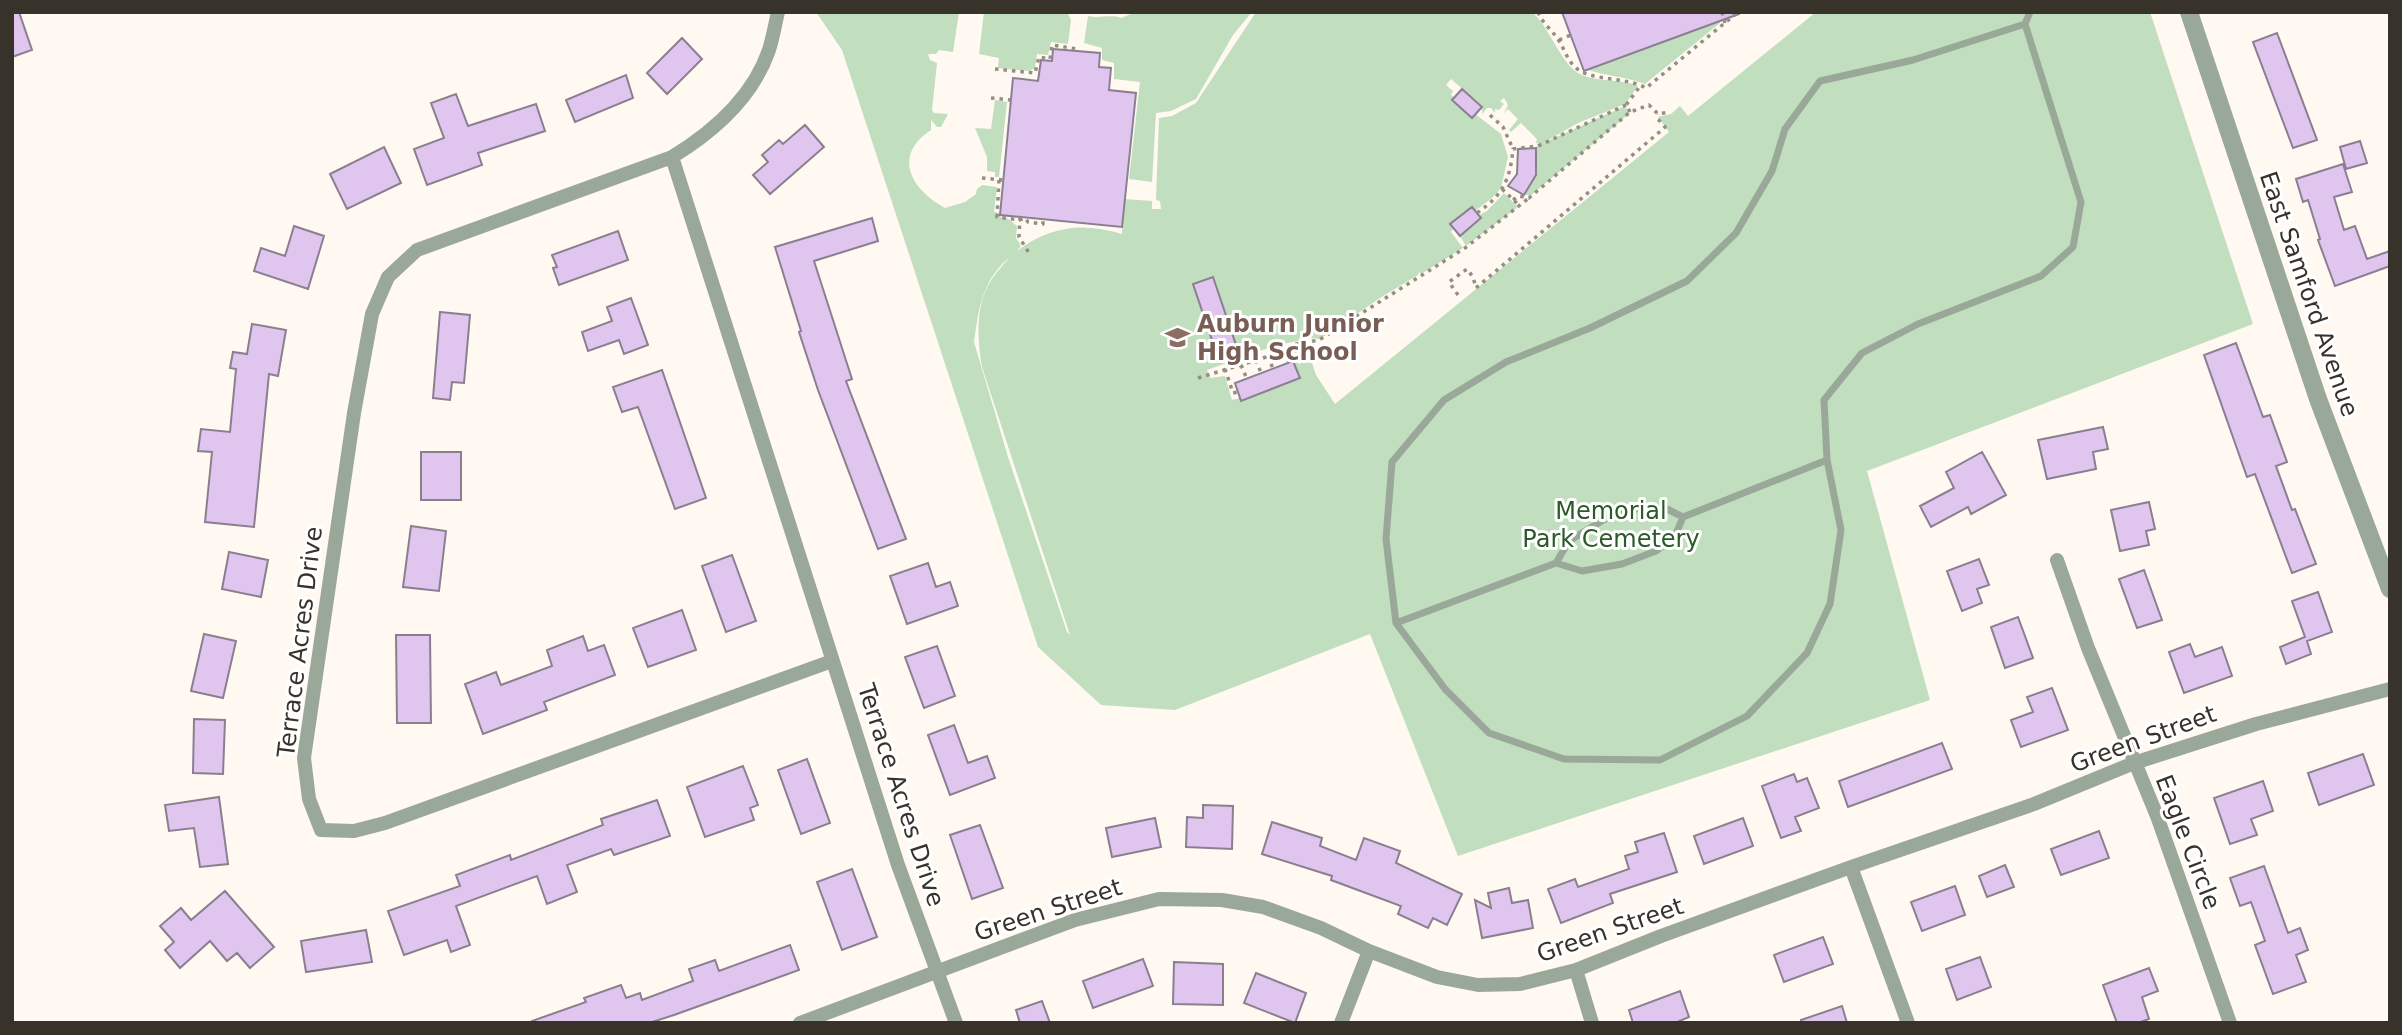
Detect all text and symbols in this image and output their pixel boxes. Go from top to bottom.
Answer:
street label: East Samford Avenue [2254,168,2364,420]
place label: Auburn Junior High School [1197,310,1384,366]
school or university icon: Auburn Junior High School [1163,324,1191,352]
park label: Memorial Park Cemetery [1522,497,1700,553]
street label: Terrace Acres Drive [272,525,328,760]
street label: Terrace Acres Drive [851,679,950,910]
street label: Green Street [2066,700,2220,778]
street label: Eagle Circle [2150,771,2226,913]
street label: Green Street [971,873,1125,947]
street label: Green Street [1533,892,1687,968]

